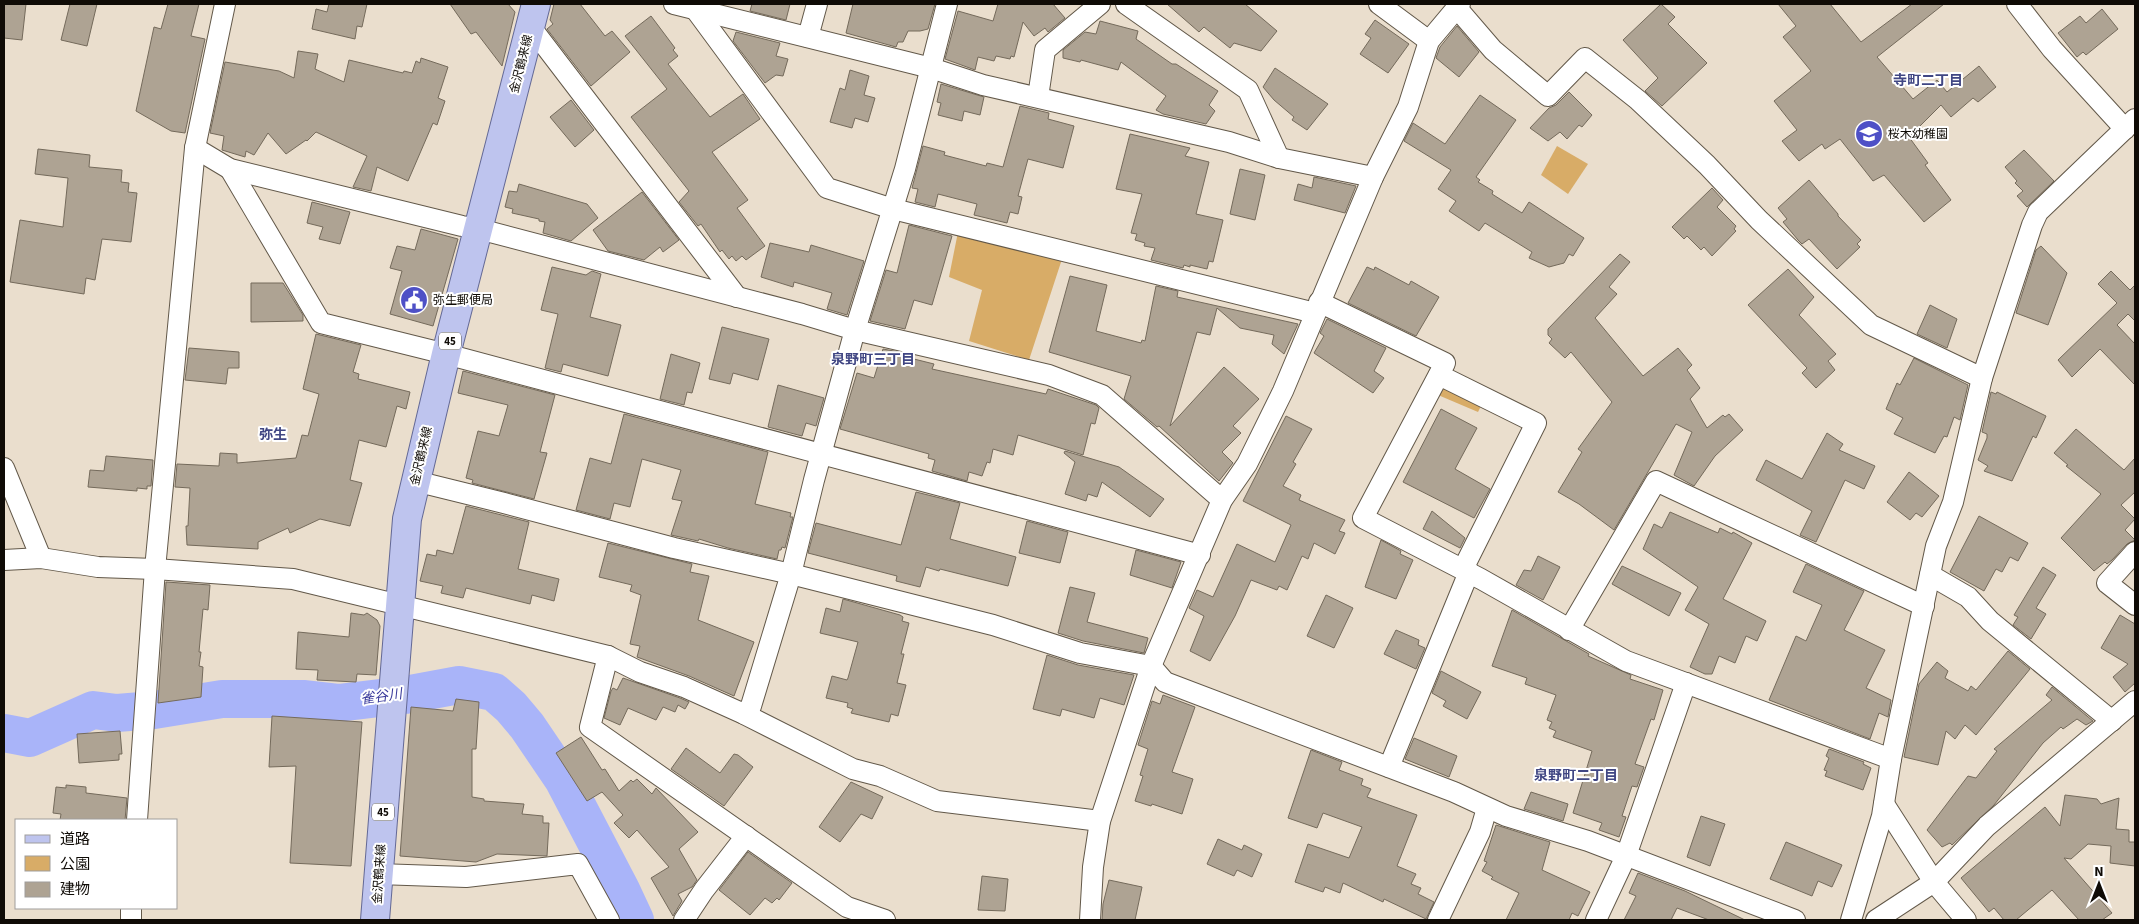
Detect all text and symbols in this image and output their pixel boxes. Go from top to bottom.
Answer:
street label: 金沢鶴来線 [506,33,537,95]
district label: 寺町二丁目 [1893,71,1963,91]
school or university icon: 桜木幼稚園 [1854,119,1884,149]
place label: 桜木幼稚園 [1888,126,1948,143]
public building icon: 弥生郵便局 [399,285,429,315]
place label: 弥生郵便局 [433,292,493,309]
road number: 45 [439,332,461,350]
district label: 泉野町三丁目 [831,350,915,370]
district label: 弥生 [259,425,287,445]
street label: 金沢鶴来線 [406,425,437,487]
water label: 雀谷川 [359,684,405,710]
district label: 泉野町二丁目 [1534,766,1618,786]
road number: 45 [372,804,394,820]
legend [15,819,178,909]
text: 道路 [60,829,90,850]
street label: 金沢鶴来線 [369,844,390,905]
text: 公園 [60,854,90,875]
north arrow [2074,859,2124,909]
text: N [2094,862,2104,882]
text: 建物 [60,879,90,900]

